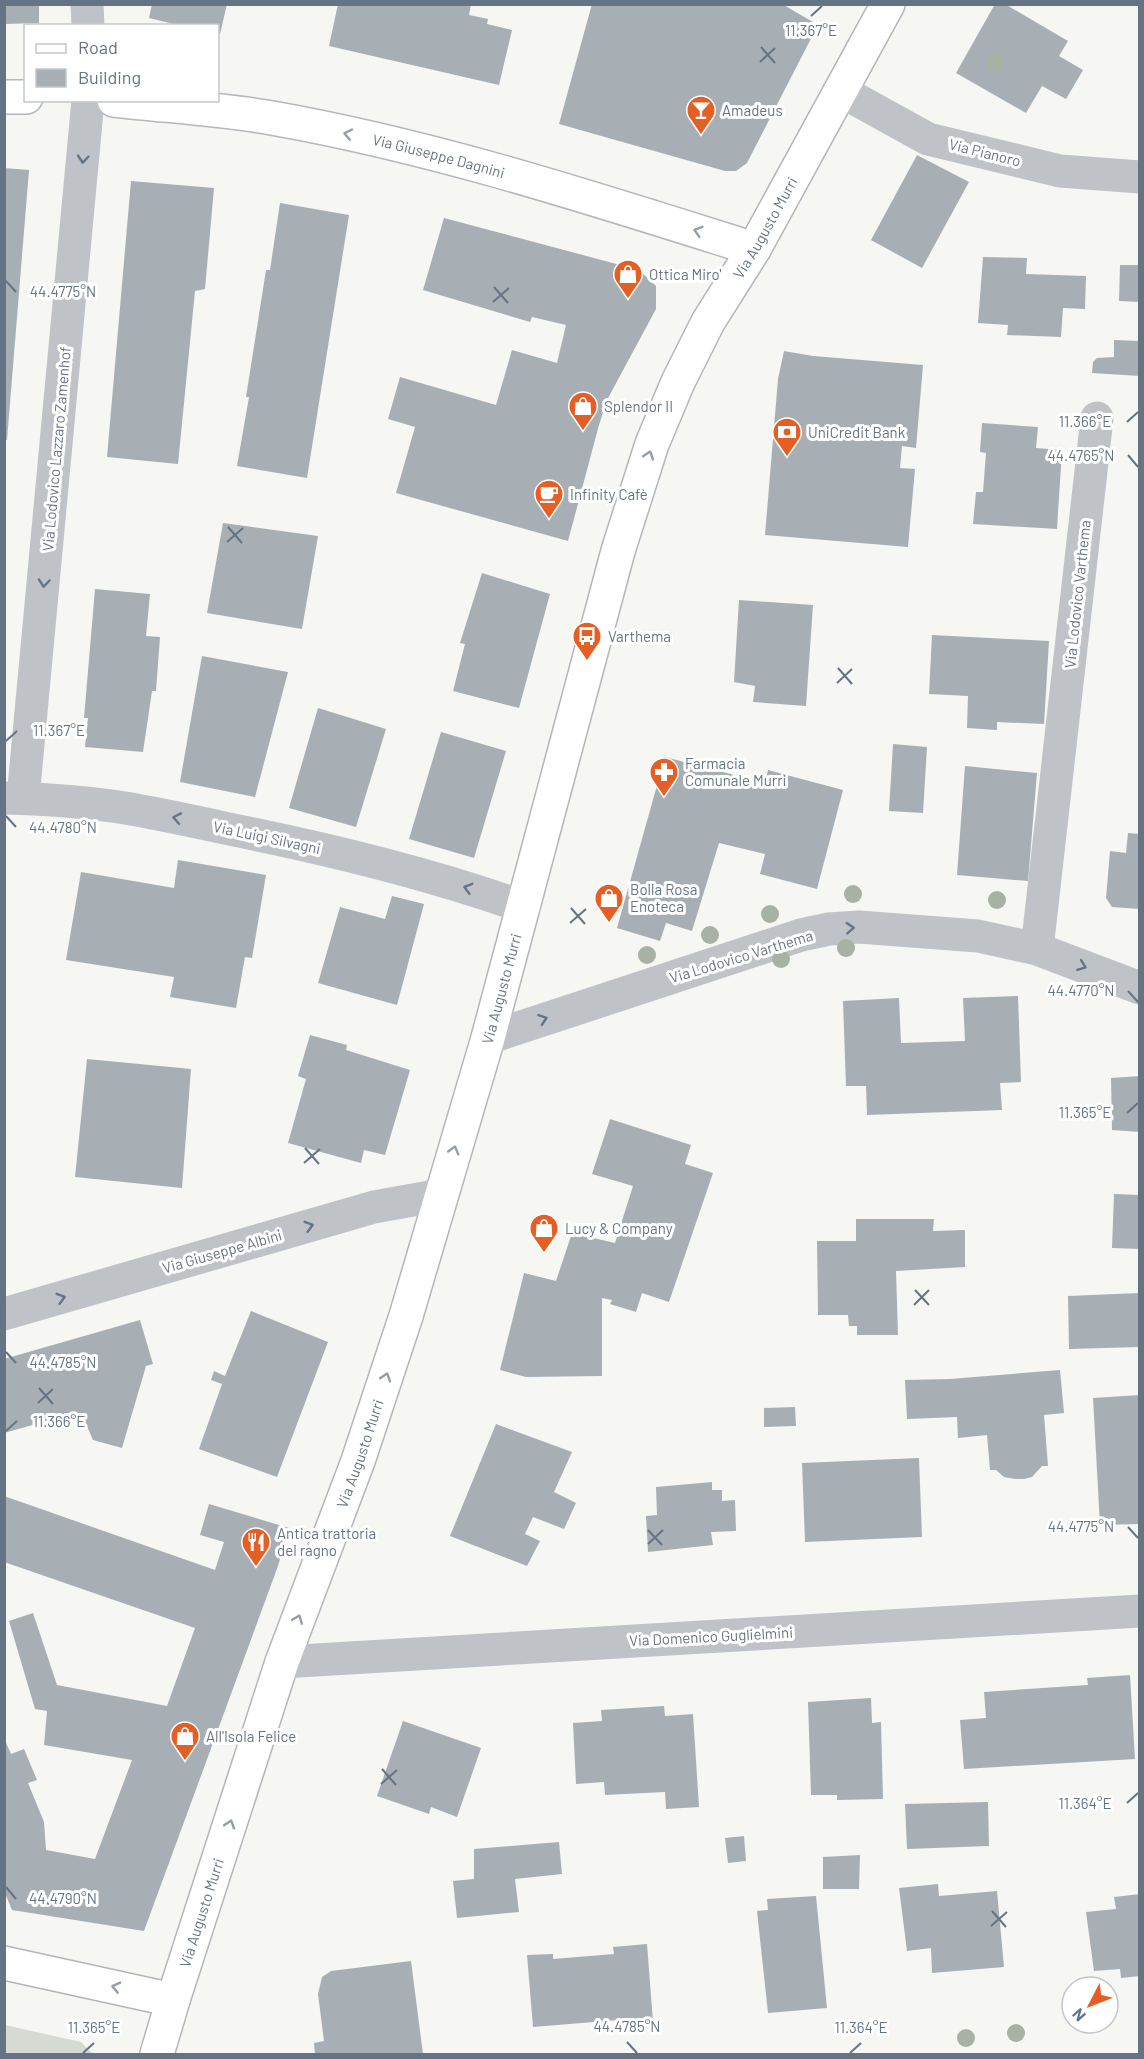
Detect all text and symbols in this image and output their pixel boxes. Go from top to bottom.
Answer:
text: 11.367°E [785,21,837,39]
legend [24,24,219,102]
text: Road [78,36,118,58]
text: Building [78,66,141,88]
bar icon: Amadeus [685,94,717,136]
place label: Amadeus [722,101,783,119]
one-way arrow [344,128,354,141]
street label: Via Giuseppe Dagnini [371,130,507,181]
street label: Via Pianoro [947,134,1023,170]
one-way arrow [77,154,90,163]
street label: Via Augusto Murri [729,174,801,282]
one-way arrow [693,226,704,238]
shop icon: Ottica Miro' [612,258,644,300]
place label: Ottica Miro' [649,265,721,283]
text: 44.4775°N [30,282,96,300]
street label: Via Lodovico Lazzaro Zamenhof [38,346,74,552]
shop icon: Splendor II [567,390,599,432]
place label: Splendor II [604,397,673,415]
text: 11.366°E [1059,412,1111,430]
bank icon: UniCredit Bank [771,416,803,458]
place label: UniCredit Bank [808,423,906,441]
text: 44.4765°N [1048,446,1114,464]
one-way arrow [641,450,654,461]
cafe icon: Infinity Cafè [533,478,565,520]
place label: Infinity Cafè [570,485,648,503]
street label: Via Lodovico Varthema [1060,519,1094,669]
one-way arrow [38,578,51,588]
bus stop icon: Varthema [571,620,603,662]
place label: Varthema [608,627,671,645]
text: 11.367°E [33,721,85,739]
place label: Farmacia Comunale Murri [685,754,786,789]
pharmacy icon: Farmacia Comunale Murri [648,756,680,798]
one-way arrow [172,812,182,825]
street label: Via Luigi Silvagni [212,817,322,857]
text: 44.4780°N [29,818,97,836]
place label: Bolla Rosa Enoteca [630,880,697,915]
shop icon: Bolla Rosa Enoteca [593,882,625,924]
one-way arrow [464,883,474,895]
one-way arrow [845,922,854,935]
street label: Via Lodovico Varthema [667,926,815,986]
street label: Via Augusto Murri [478,931,525,1046]
one-way arrow [1076,959,1087,972]
text: 44.4770°N [1047,981,1115,999]
one-way arrow [537,1014,548,1027]
text: 11.365°E [1059,1103,1111,1121]
one-way arrow [447,1145,459,1156]
shop icon: Lucy & Company [528,1212,560,1254]
place label: Lucy & Company [565,1219,673,1237]
one-way arrow [303,1221,313,1233]
street label: Via Giuseppe Albini [160,1225,284,1277]
one-way arrow [55,1293,66,1305]
text: 44.4785°N [30,1353,97,1371]
one-way arrow [378,1372,391,1383]
street label: Via Augusto Murri [332,1397,387,1510]
text: 11.366°E [33,1412,85,1430]
text: 44.4775°N [1048,1517,1114,1535]
place label: Antica trattoria del ragno [277,1524,376,1559]
restaurant icon: Antica trattoria del ragno [240,1526,272,1568]
one-way arrow [291,1615,304,1625]
street label: Via Domenico Guglielmini [629,1623,793,1649]
shop icon: All'Isola Felice [169,1720,201,1762]
place label: All'Isola Felice [206,1727,296,1745]
text: 11.364°E [1058,1794,1112,1812]
one-way arrow [223,1819,235,1830]
street label: Via Augusto Murri [175,1856,227,1970]
text: 44.4790°N [29,1889,97,1907]
north arrow [1060,1975,1120,2035]
one-way arrow [111,1981,121,1994]
text: N [1068,2005,1089,2026]
text: 44.4785°N [594,2017,661,2035]
text: 11.365°E [68,2018,120,2036]
text: 11.364°E [834,2018,888,2036]

